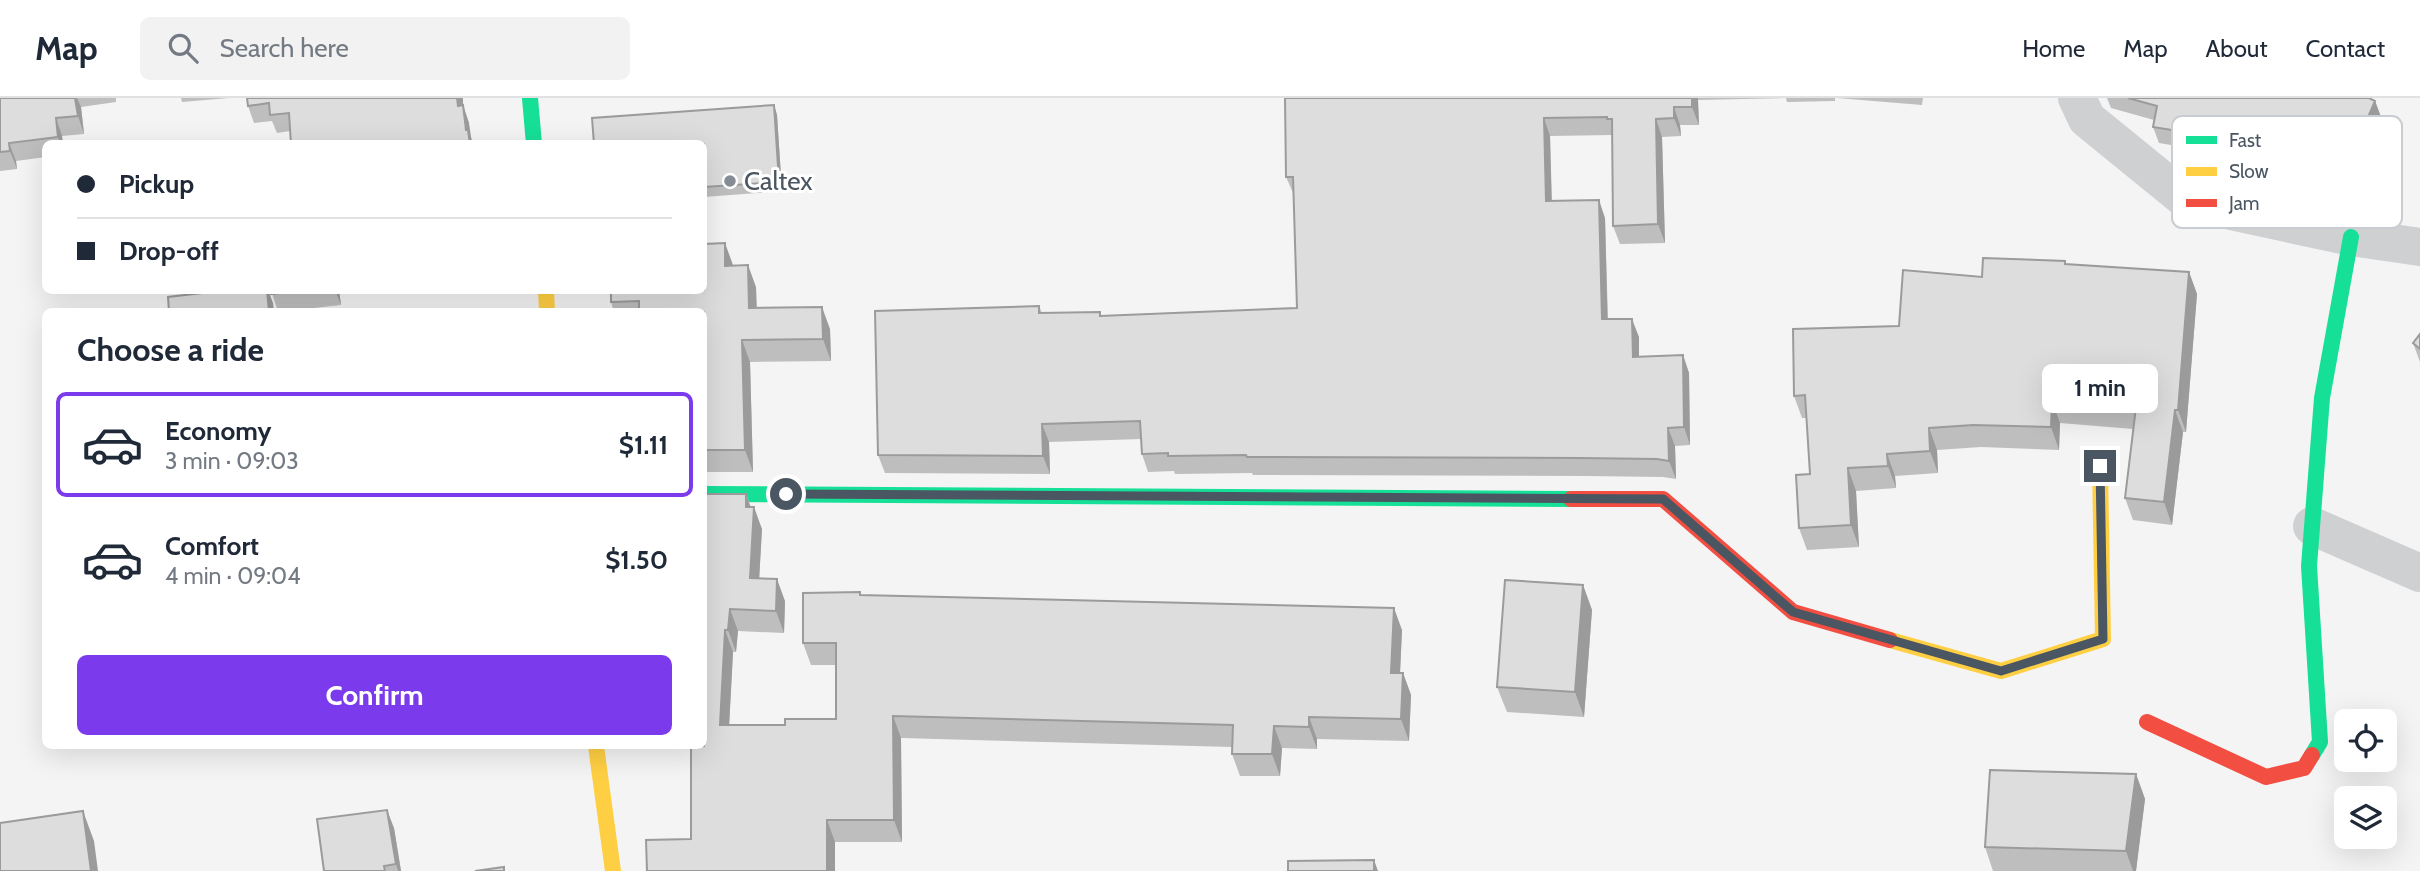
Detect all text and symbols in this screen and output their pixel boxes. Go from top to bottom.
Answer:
search box [140,17,630,80]
text: Map [35,28,98,68]
icon: search [164,29,202,67]
text: Search here [220,32,349,64]
text: Home [2022,34,2085,63]
text: Map [2123,34,2168,63]
text: About [2206,34,2268,63]
text: Contact [2306,34,2385,63]
legend [2172,116,2402,228]
text: Fast [2229,129,2262,152]
text: Slow [2229,160,2269,183]
place label: Caltex [744,165,813,197]
text: Pickup [119,168,194,200]
marker: Caltex [722,173,738,189]
text: Jam [2228,192,2259,215]
text: Drop-off [119,235,219,267]
text: Choose a ride [77,330,264,369]
callout: 1 min [2042,364,2158,414]
text: 1 min [2074,374,2126,402]
icon: car [81,413,144,476]
text: Economy [165,415,271,447]
text: $1.11 [619,429,668,461]
text: 3 min · 09:03 [165,447,299,475]
route end [2084,450,2116,482]
route start [770,478,802,510]
icon: car [81,528,144,591]
text: Comfort [165,530,259,562]
text: $1.50 [605,544,668,576]
text: 4 min · 09:04 [165,562,300,590]
button: Confirm [77,655,672,735]
map controls [2334,709,2397,849]
button: locate [2334,709,2397,772]
button: layers [2334,786,2397,849]

